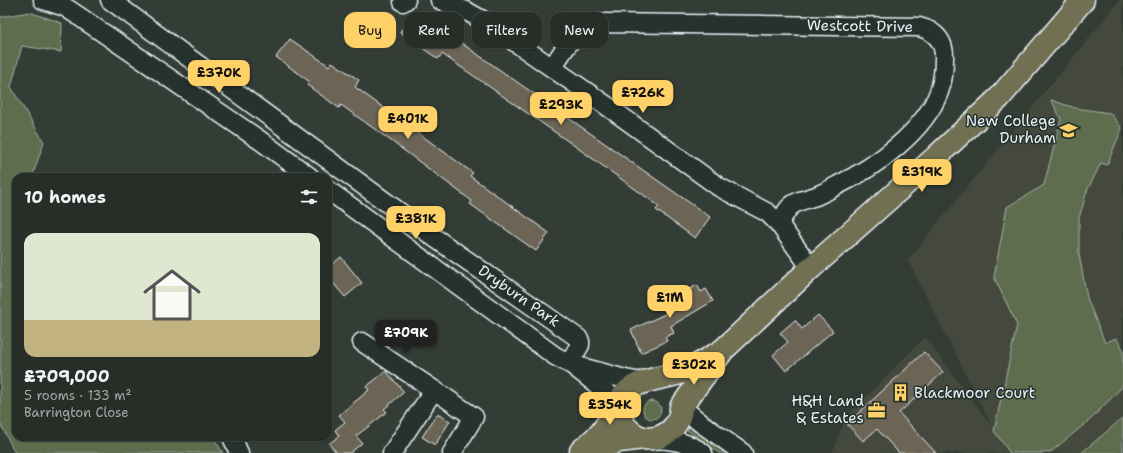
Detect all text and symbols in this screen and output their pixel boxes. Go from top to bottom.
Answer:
chip: Buy [344,12,396,48]
chip: Rent [404,12,464,48]
chip: Filters [472,12,542,48]
chip: New [550,12,608,48]
street label: Westcott Drive [807,15,913,37]
pin: £370K [191,60,247,94]
text: £370K [197,64,241,81]
pin: £726K [615,80,671,114]
text: £726K [621,84,665,101]
pin: £293K [533,92,589,126]
text: £293K [539,96,583,113]
pin: £401K [380,106,436,140]
text: £401K [387,110,429,127]
place label: New College Durham [966,111,1056,148]
school or university icon: New College Durham [1059,120,1079,140]
pin: £319K [894,159,950,193]
text: £319K [902,163,942,180]
text: 10 homes [24,186,106,208]
icon: filters [298,186,320,208]
pin: £381K [388,206,444,240]
text: £381K [395,210,437,227]
icon: home [136,259,208,331]
street label: Dryburn Park [474,260,564,332]
pin: £1M [651,285,689,319]
text: £1M [656,289,684,306]
pin: £709K [378,320,434,354]
text: £709K [384,324,428,341]
pin: £302K [666,352,722,386]
text: £302K [672,356,716,373]
text: £709,000 [24,365,110,387]
building icon: Blackmoor Court [891,383,911,403]
place label: Blackmoor Court [914,383,1035,403]
text: 5 rooms · 133 m² [24,387,132,404]
place label: H&H Land & Estates [792,391,864,428]
pin: £354K [582,392,638,426]
text: £354K [588,396,632,413]
office icon: H&H Land & Estates [867,400,887,420]
text: Barrington Close [24,404,129,421]

